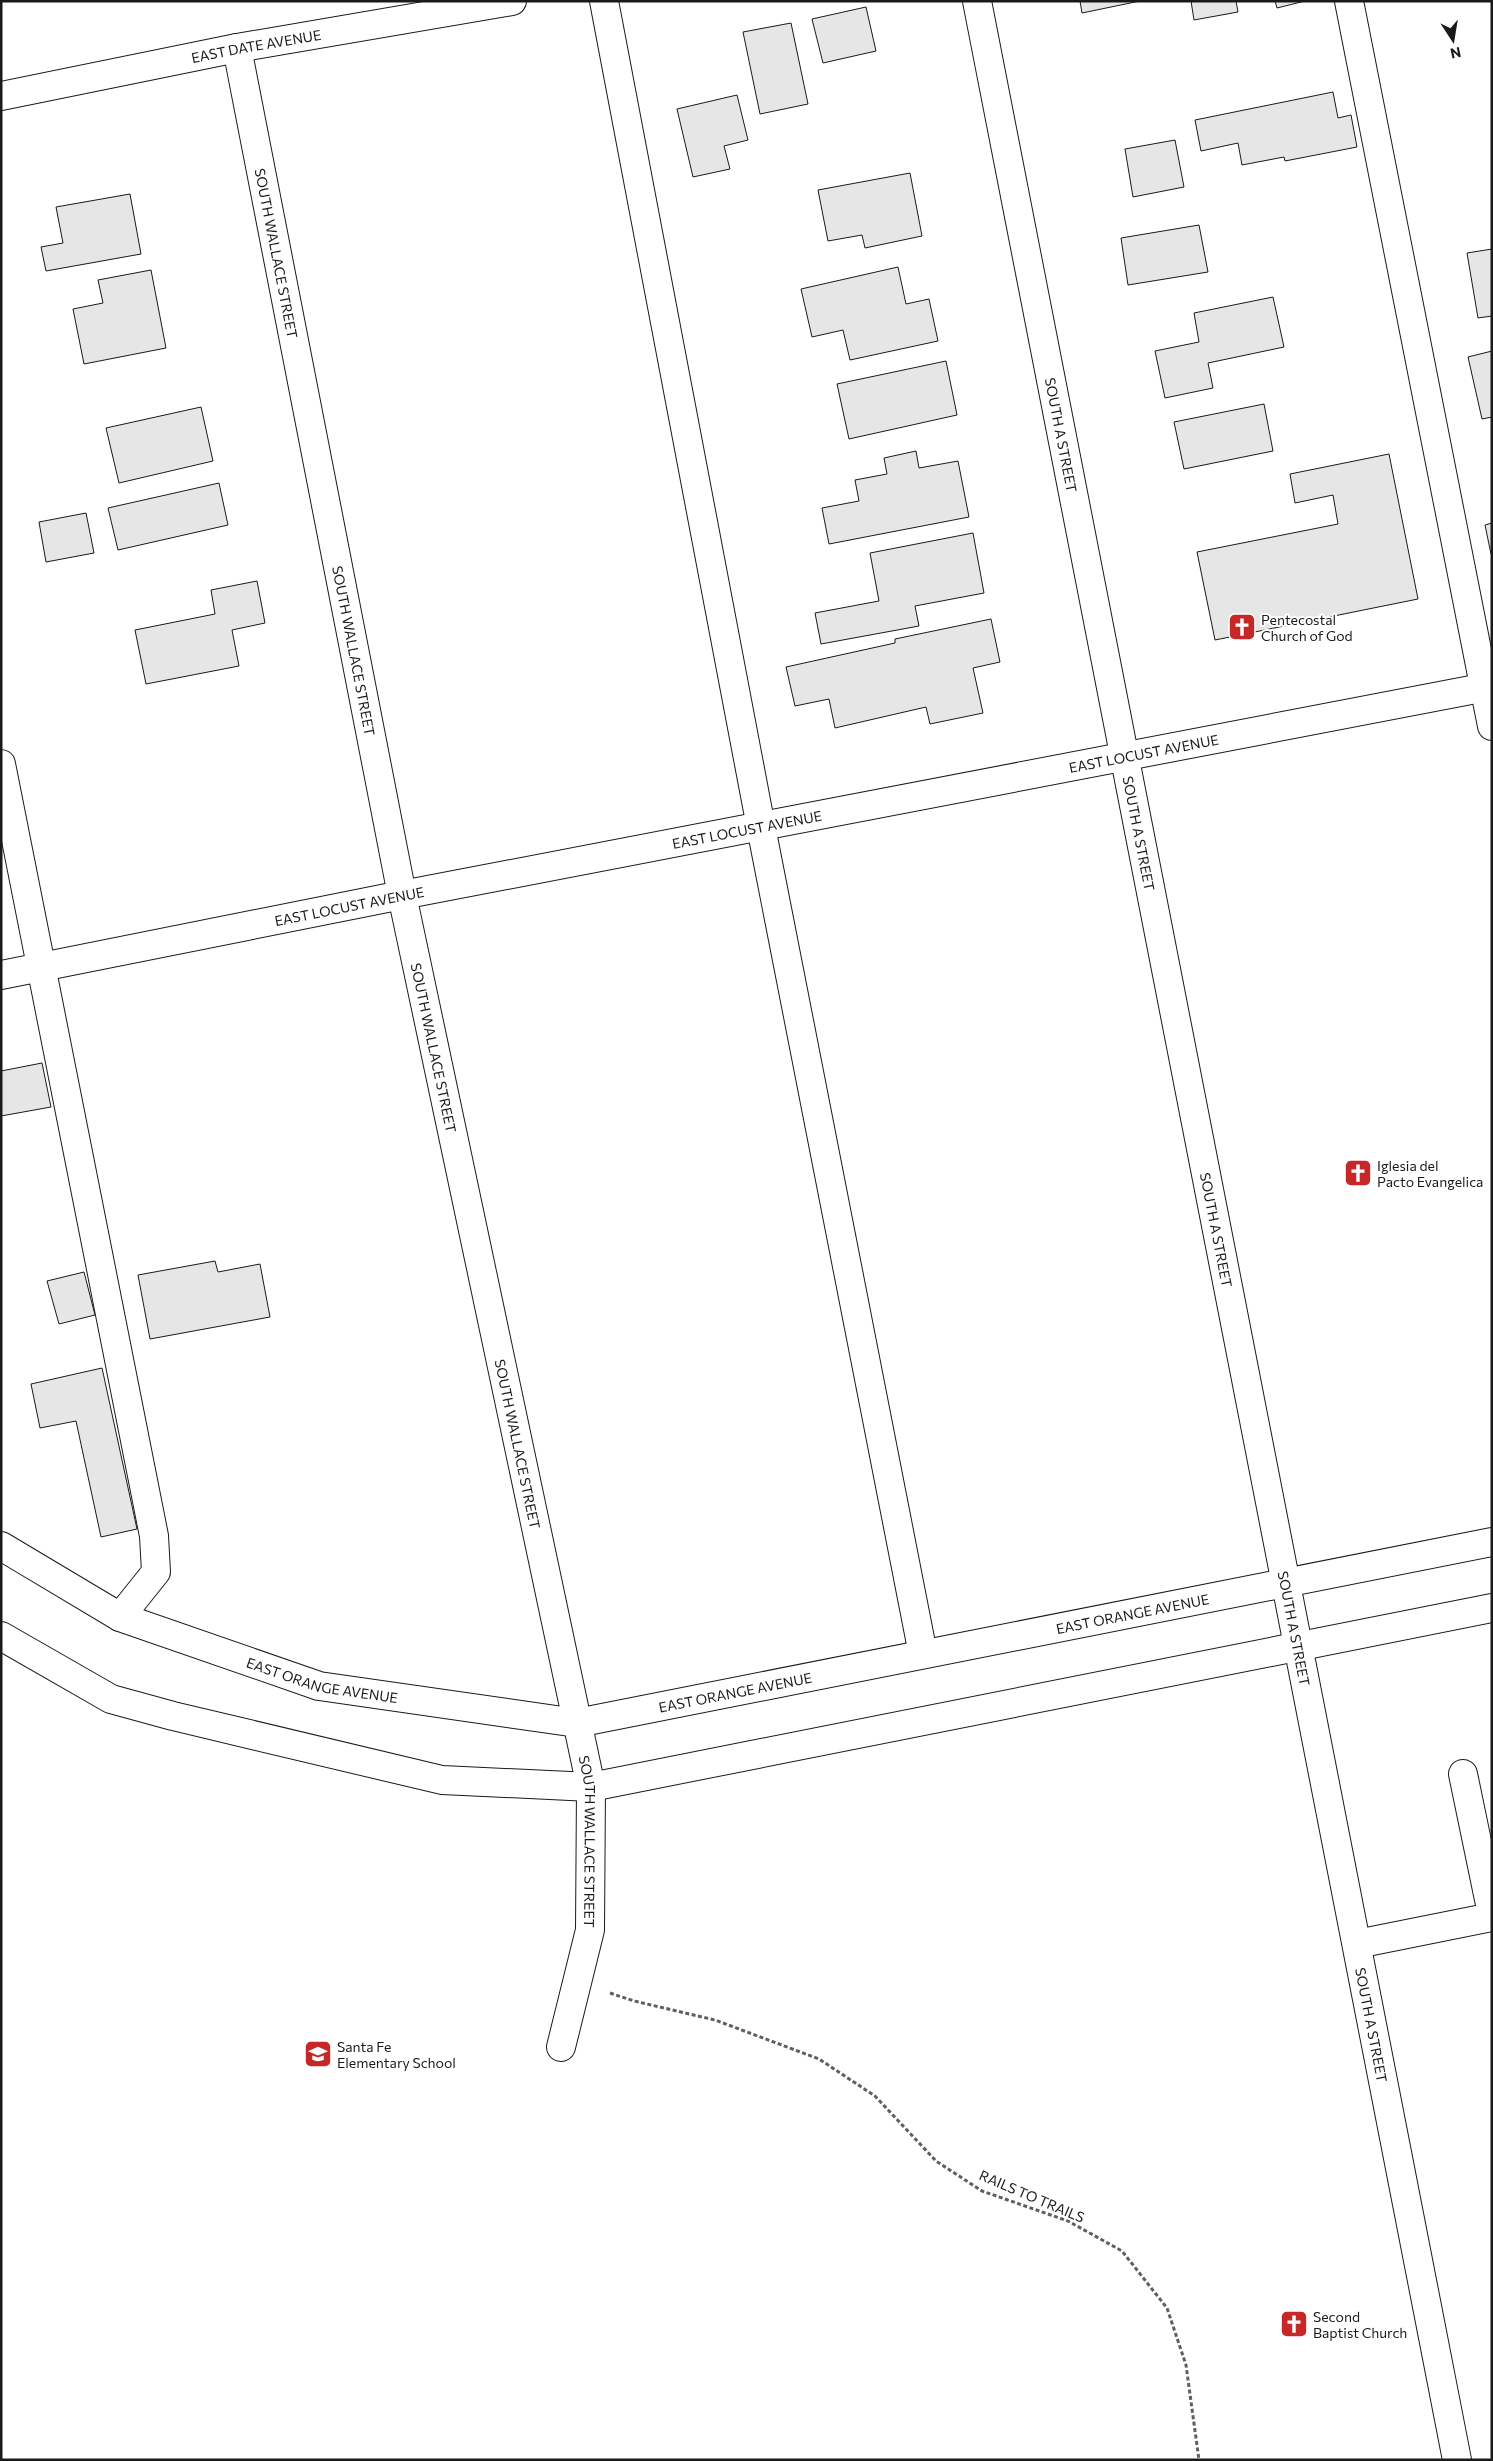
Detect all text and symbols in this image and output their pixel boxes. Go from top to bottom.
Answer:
north arrow [1428,15,1478,65]
street label: EAST DATE AVENUE [190,25,322,66]
text: N [1449,44,1463,63]
street label: SOUTH WALLACE STREET [252,167,302,340]
street label: SOUTH A STREET [1042,376,1081,494]
street label: SOUTH WALLACE STREET [330,564,379,737]
place label: Pentecostal Church of God [1261,611,1353,644]
church icon: Pentecostal Church of God [1227,612,1257,642]
street label: EAST LOCUST AVENUE [1067,730,1220,775]
street label: SOUTH A STREET [1120,775,1159,892]
street label: EAST LOCUST AVENUE [670,806,823,852]
street label: EAST LOCUST AVENUE [273,882,425,929]
street label: SOUTH WALLACE STREET [408,961,461,1134]
place label: Iglesia del Pacto Evangelica [1377,1157,1483,1190]
church icon: Iglesia del Pacto Evangelica [1343,1158,1373,1188]
street label: SOUTH A STREET [1197,1171,1236,1289]
street label: SOUTH WALLACE STREET [492,1358,545,1530]
street label: SOUTH A STREET [1275,1570,1314,1687]
street label: EAST ORANGE AVENUE [1054,1590,1210,1637]
street label: EAST ORANGE AVENUE [244,1653,399,1706]
street label: EAST ORANGE AVENUE [657,1668,813,1715]
street label: SOUTH WALLACE STREET [576,1754,600,1928]
street label: SOUTH A STREET [1353,1966,1392,2084]
place label: Santa Fe Elementary School [337,2038,456,2071]
school or university icon: Santa Fe Elementary School [303,2039,333,2069]
street label: RAILS TO TRAILS [977,2166,1087,2226]
place label: Second Baptist Church [1313,2308,1407,2341]
church icon: Second Baptist Church [1279,2309,1309,2339]

